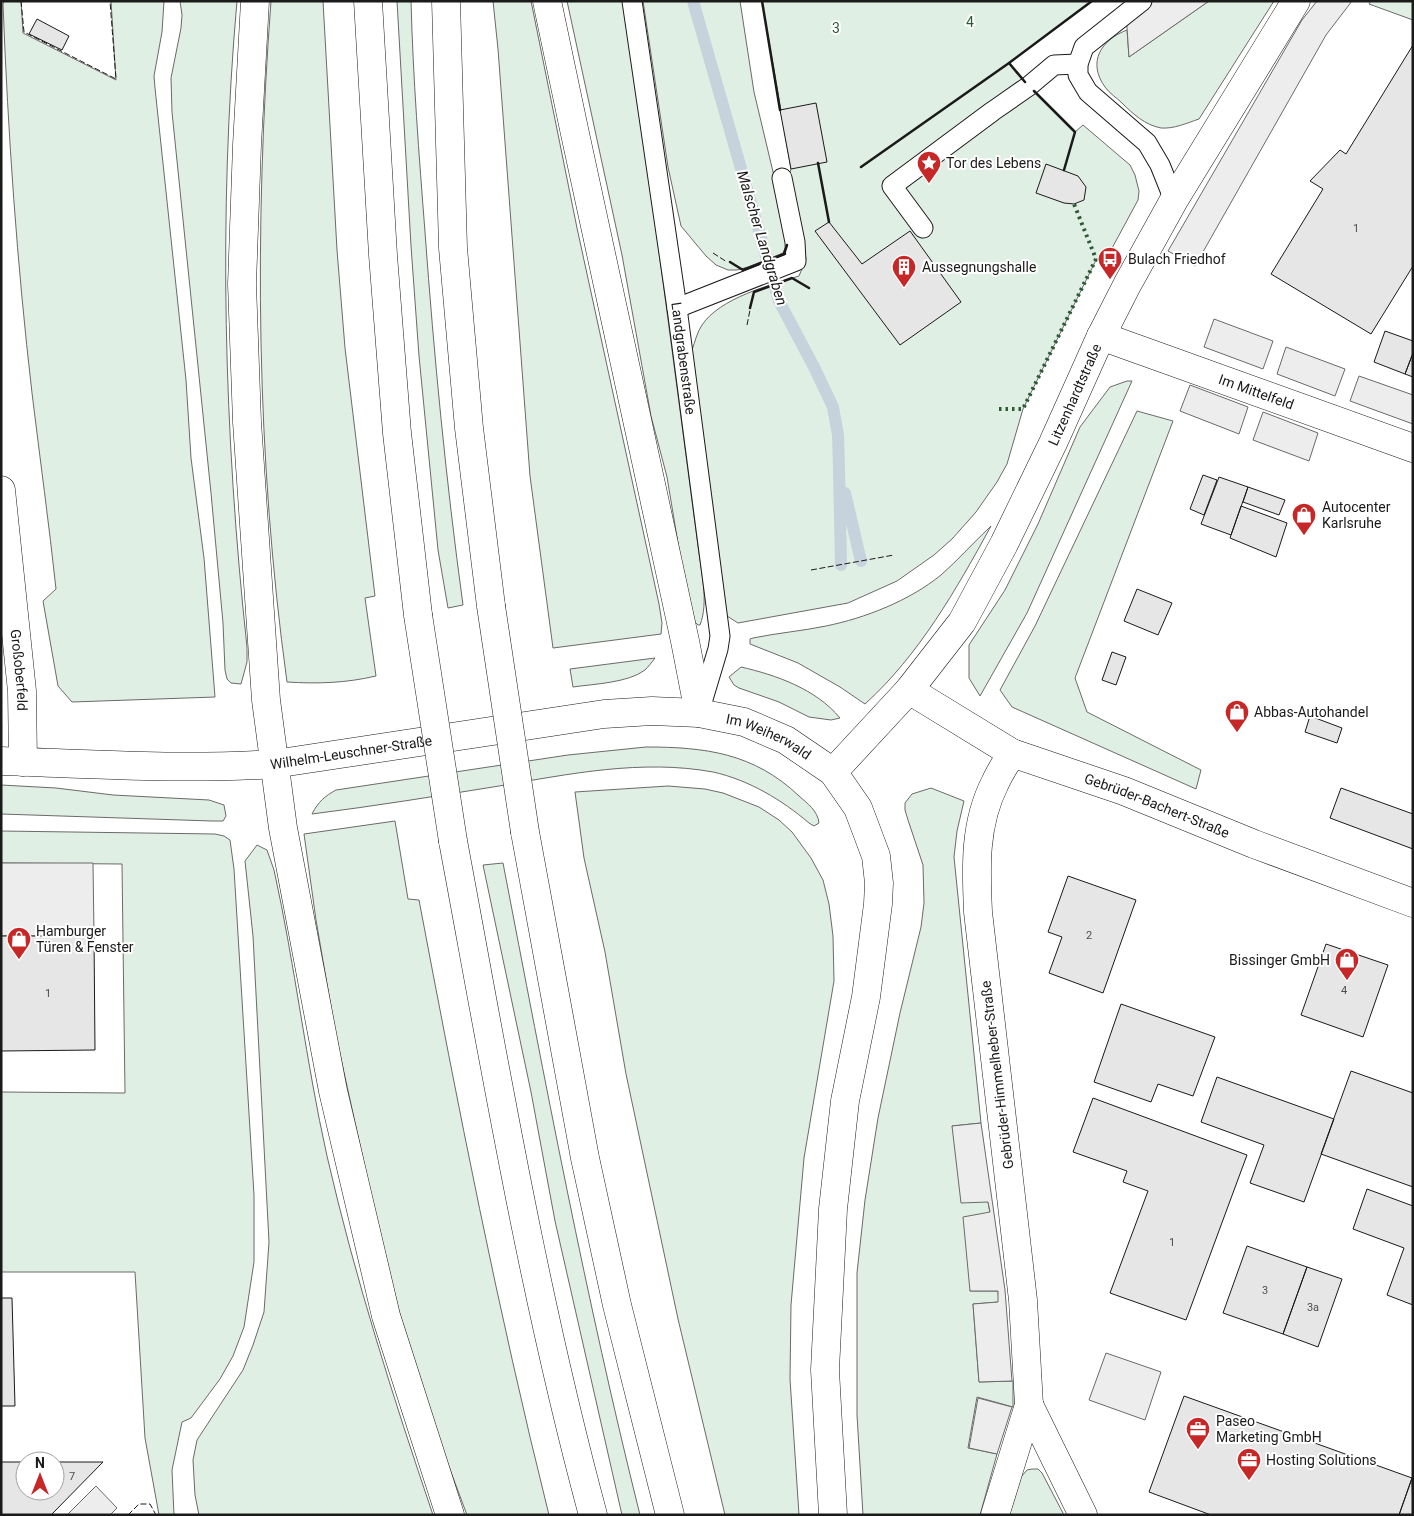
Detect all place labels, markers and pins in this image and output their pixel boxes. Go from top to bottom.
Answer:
place icon: Tor des Lebens [916,150,942,184]
place label: Tor des Lebens [946,155,1041,171]
bus stop icon: Bulach Friedhof [1097,246,1123,280]
place label: Bulach Friedhof [1128,251,1226,267]
building icon: Aussegnungshalle [891,254,917,288]
place label: Aussegnungshalle [922,259,1036,275]
place label: Autocenter Karlsruhe [1322,499,1391,531]
shop icon: Autocenter Karlsruhe [1291,502,1317,536]
shop icon: Abbas-Autohandel [1224,699,1250,733]
place label: Abbas-Autohandel [1254,704,1369,720]
place label: Hamburger Türen & Fenster [36,923,134,955]
shop icon: Hamburger Türen & Fenster [6,926,32,960]
shop icon: Bissinger GmbH [1334,947,1360,981]
place label: Bissinger GmbH [1229,952,1330,968]
place label: Paseo Marketing GmbH [1216,1413,1322,1445]
office icon: Paseo Marketing GmbH [1185,1416,1211,1450]
office icon: Hosting Solutions [1236,1447,1262,1481]
place label: Hosting Solutions [1266,1452,1377,1468]

